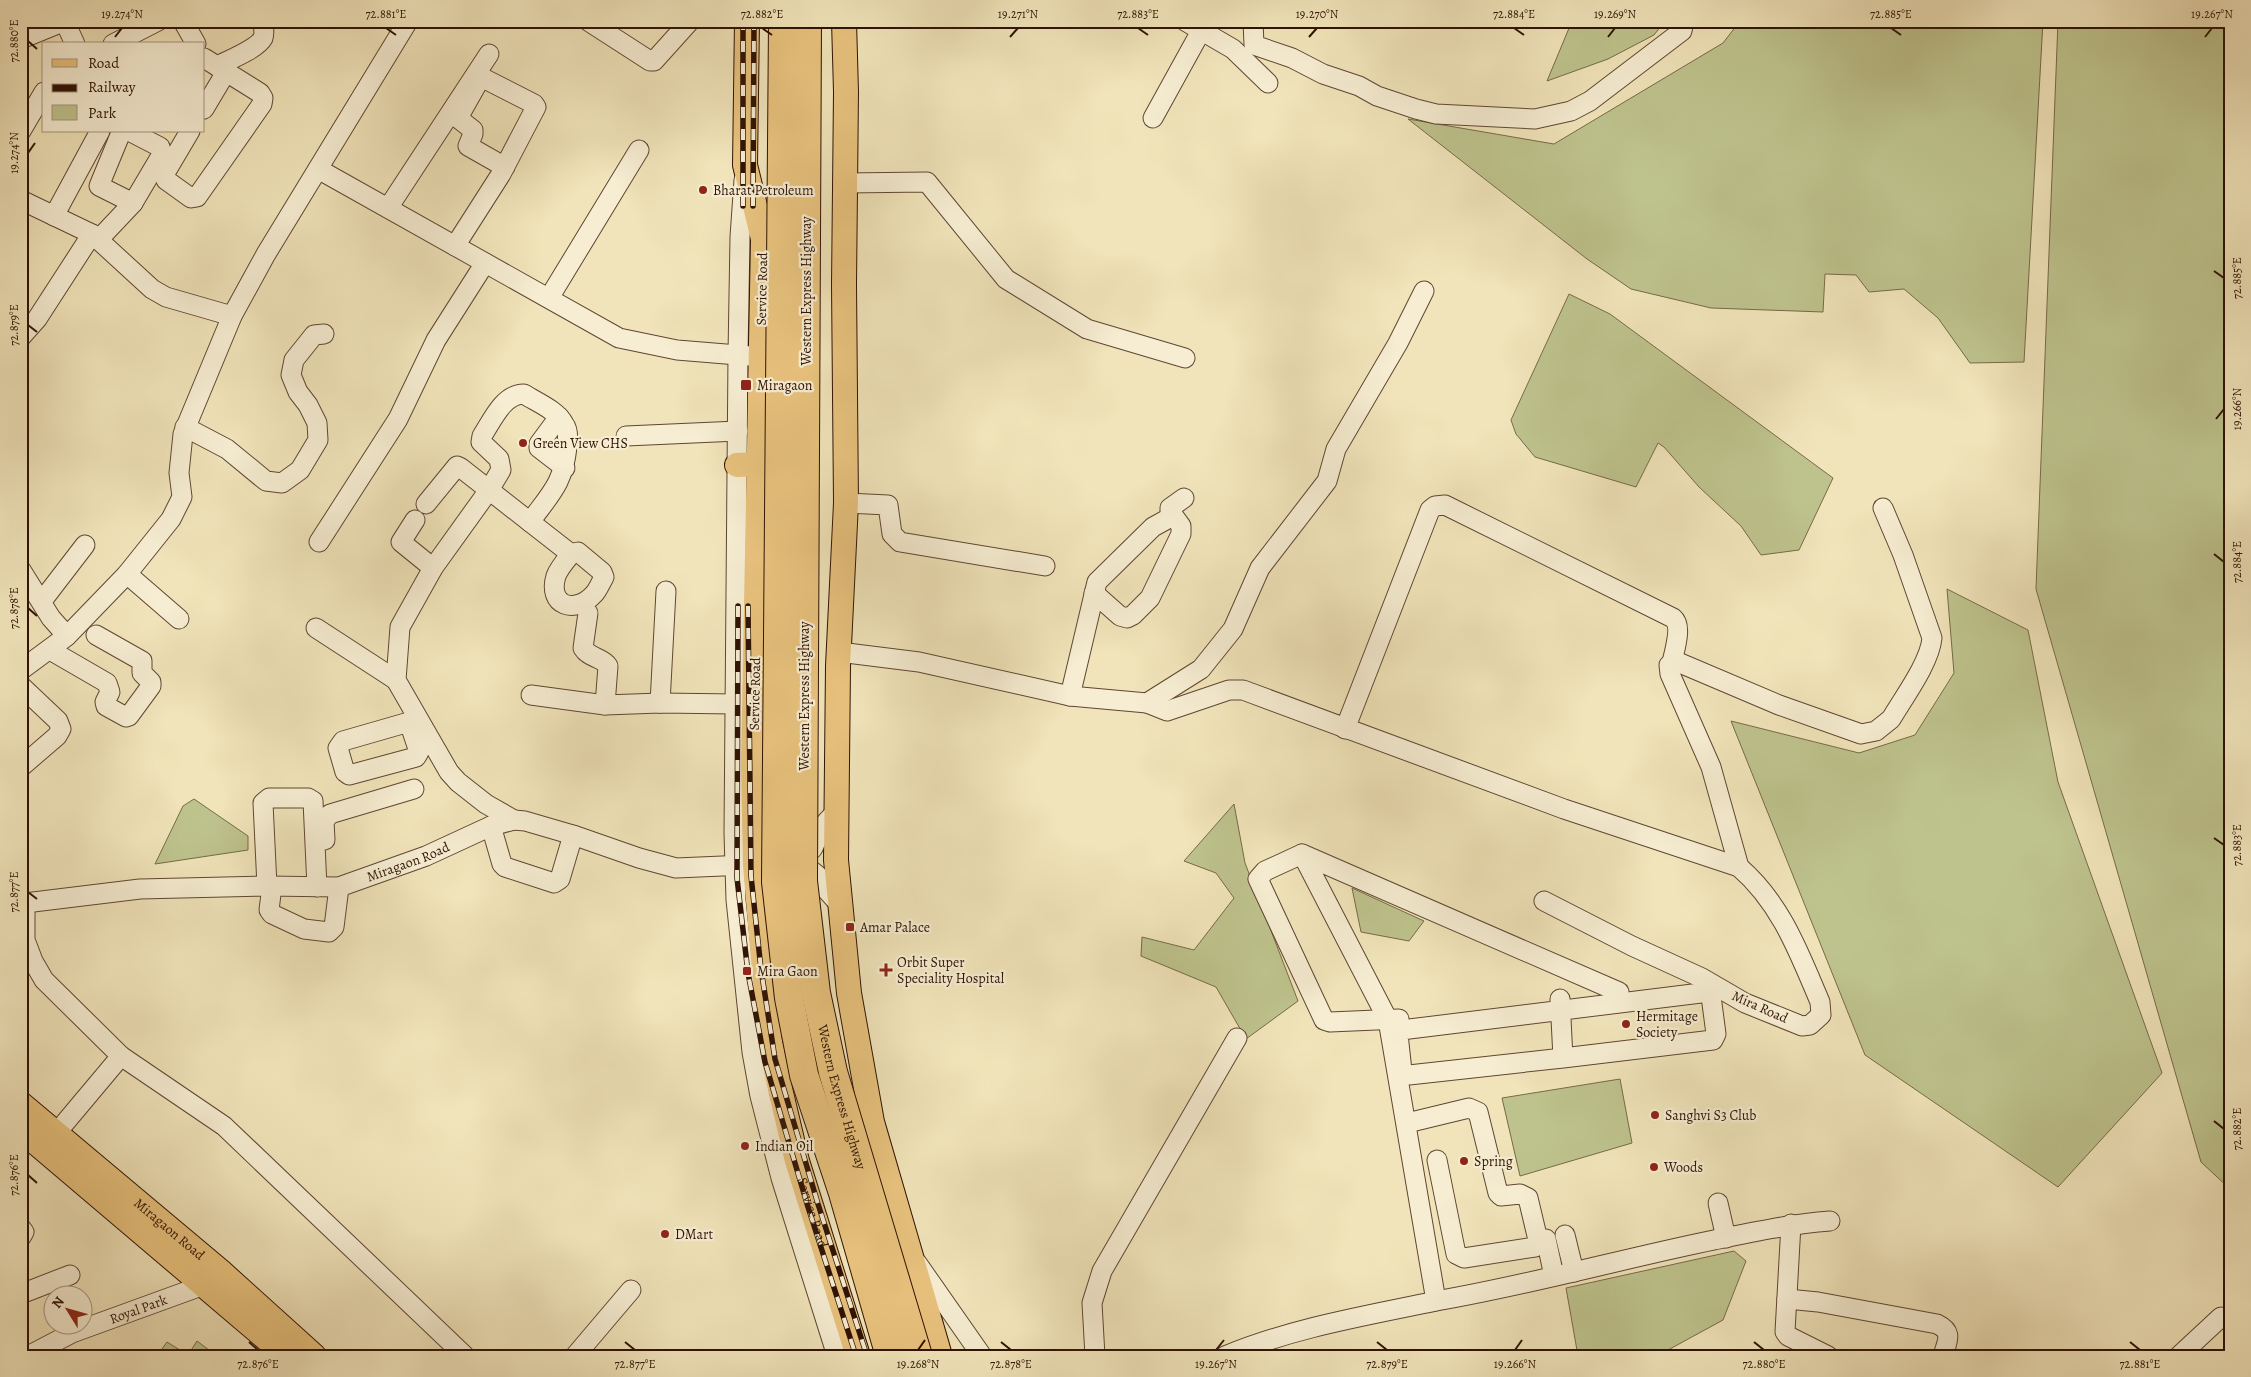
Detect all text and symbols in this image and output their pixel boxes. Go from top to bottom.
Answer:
text: 19.274°N [101,6,143,22]
text: 72.881°E [366,6,406,22]
text: 72.882°E [741,6,783,22]
text: 19.271°N [998,6,1039,22]
text: 72.883°E [1117,6,1159,22]
text: 19.270°N [1296,6,1339,22]
text: 72.884°E [1493,6,1535,22]
text: 19.269°N [1594,6,1636,22]
text: 72.885°E [1870,6,1912,22]
text: 19.267°N [2191,6,2233,22]
text: 72.880°E [6,19,22,63]
legend [42,42,205,132]
text: Road [88,53,120,73]
text: Railway [88,77,136,97]
text: Park [88,103,117,123]
text: 19.274°N [6,132,22,174]
place label: Bharat Petroleum [713,181,814,200]
marker: Bharat Petroleum [697,184,709,196]
street label: Western Express Highway [797,216,816,367]
street label: Service Road [752,252,772,326]
text: 72.885°E [2229,257,2245,299]
text: 72.879°E [6,304,22,346]
place label: Miragaon [757,376,813,395]
marker: Miragaon [739,378,753,392]
text: 19.266°N [2229,387,2245,430]
place label: Green View CHS [533,434,628,453]
marker: Green View CHS [517,437,529,449]
text: 72.884°E [2229,541,2245,583]
text: 72.878°E [6,587,22,629]
street label: Western Express Highway [795,621,814,772]
street label: Service Road [745,657,765,731]
text: 72.883°E [2229,824,2245,866]
street label: Miragaon Road [364,837,453,886]
text: 72.877°E [6,871,22,913]
place label: Amar Palace [859,918,930,937]
marker: Amar Palace [844,921,856,933]
place label: Orbit Super Speciality Hospital [897,953,1005,988]
place label: Mira Gaon [757,962,818,981]
marker: Orbit Super Speciality Hospital [879,963,893,977]
marker: Mira Gaon [741,965,753,977]
street label: Mira Road [1729,986,1791,1028]
place label: Hermitage Society [1636,1007,1698,1042]
marker: Hermitage Society [1620,1018,1632,1030]
street label: Western Express Highway [813,1022,871,1172]
place label: Sanghvi S3 Club [1665,1106,1756,1125]
text: 72.882°E [2229,1108,2245,1150]
marker: Sanghvi S3 Club [1649,1109,1661,1121]
place label: Indian Oil [755,1137,814,1156]
marker: Indian Oil [739,1140,751,1152]
place label: Spring [1474,1152,1513,1171]
text: 72.876°E [6,1154,22,1196]
marker: Spring [1458,1155,1470,1167]
place label: Woods [1663,1158,1703,1177]
marker: Woods [1648,1161,1660,1173]
street label: Service Road [793,1175,833,1251]
street label: Miragaon Road [130,1193,210,1264]
place label: DMart [675,1225,713,1244]
marker: DMart [659,1228,671,1240]
north arrow [42,1284,92,1334]
street label: Royal Park [107,1290,170,1328]
text: N [47,1293,69,1312]
text: 72.876°E [237,1356,279,1372]
text: 72.877°E [614,1356,656,1372]
text: 19.268°N [897,1356,940,1372]
text: 72.878°E [990,1356,1032,1372]
text: 19.267°N [1195,1356,1237,1372]
text: 72.879°E [1366,1356,1408,1372]
text: 19.266°N [1494,1356,1537,1372]
text: 72.880°E [1742,1356,1786,1372]
text: 72.881°E [2120,1356,2160,1372]

